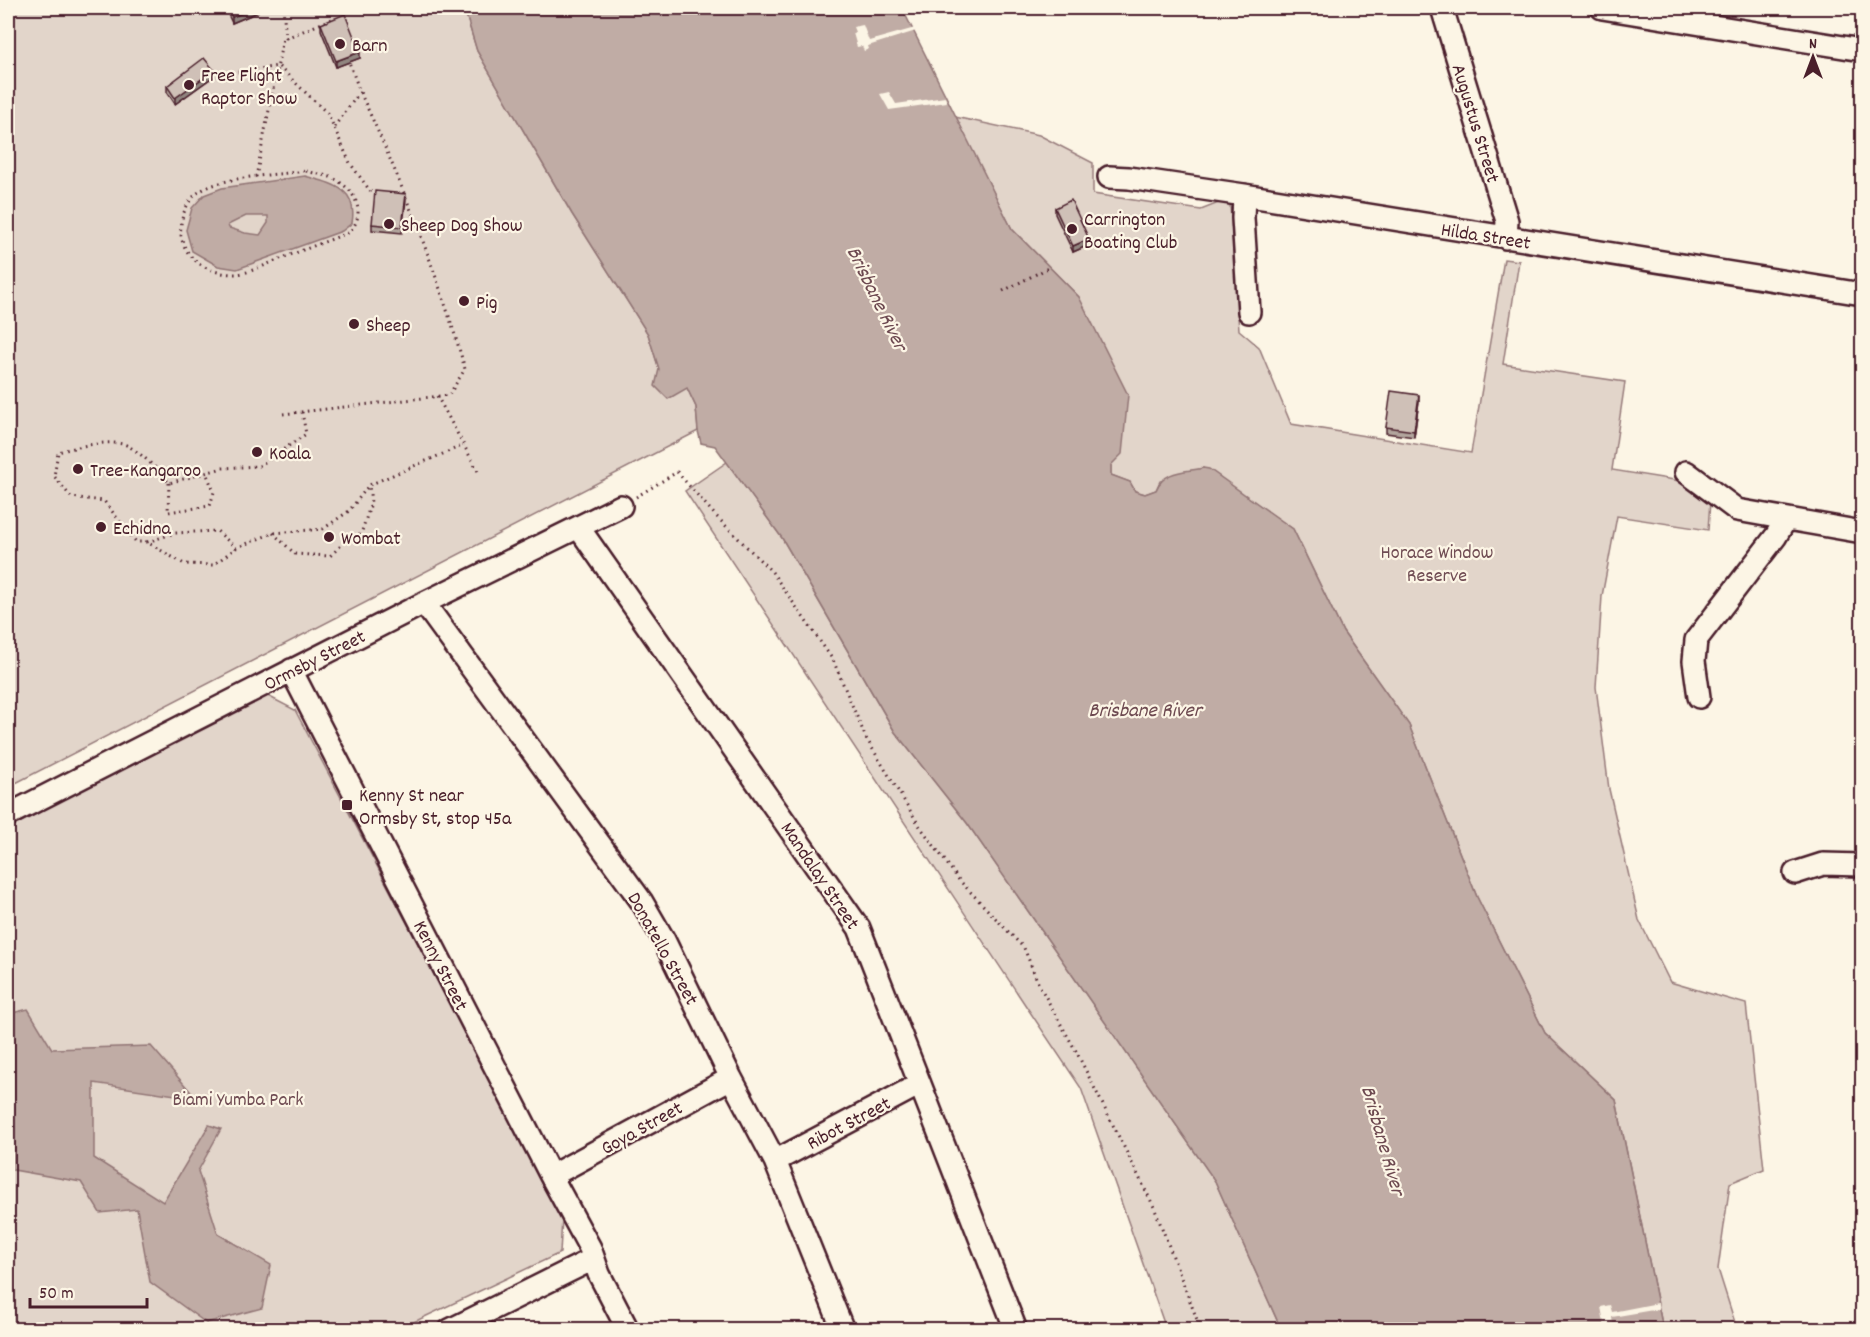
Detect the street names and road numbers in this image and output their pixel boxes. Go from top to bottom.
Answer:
street label: Augustus Street [1443,61,1505,187]
street label: Hilda Street [1439,217,1532,259]
street label: Ormsby Street [260,624,371,699]
street label: Mandalay Street [772,817,865,936]
street label: Donatello Street [619,888,704,1011]
street label: Kenny Street [405,916,474,1016]
street label: Ribot Street [802,1091,896,1158]
street label: Goya Street [596,1096,688,1164]

